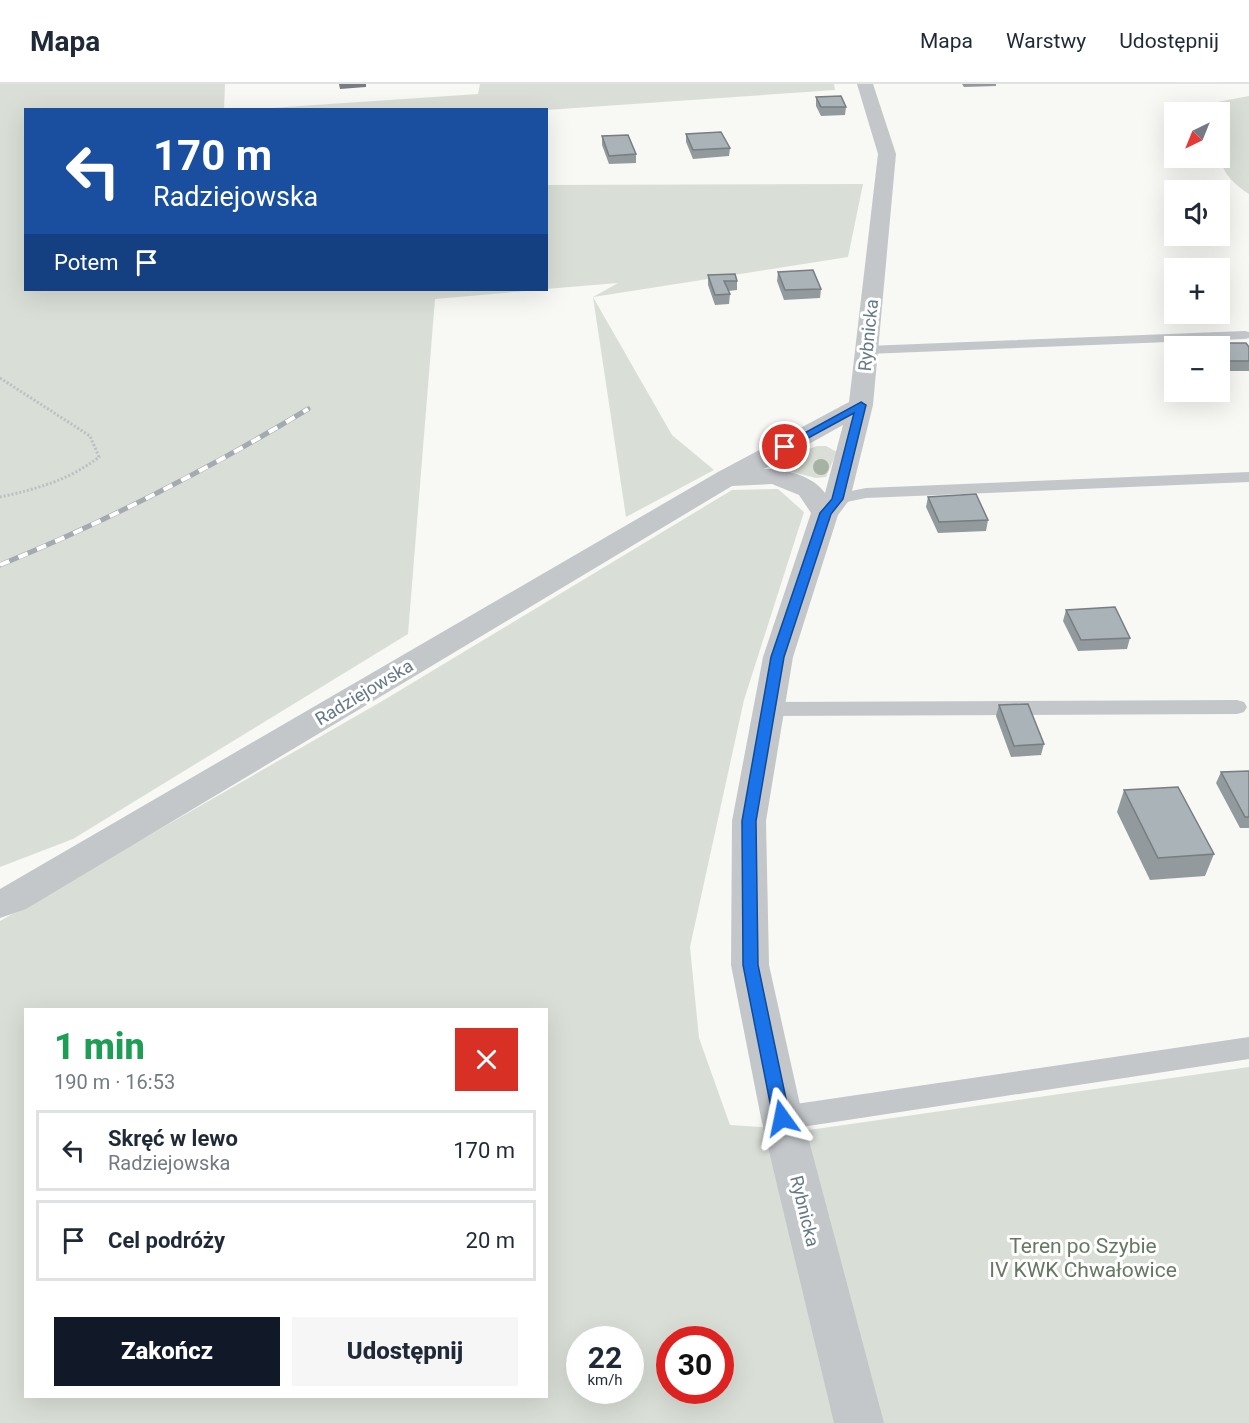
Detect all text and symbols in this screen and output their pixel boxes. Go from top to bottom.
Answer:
text: Mapa [30,25,100,58]
text: Mapa [920,29,973,53]
text: Warstwy [1006,29,1086,53]
text: Udostępnij [1119,29,1219,53]
north arrow [1164,102,1230,168]
map controls [1164,102,1230,402]
text: 170 m [153,131,272,180]
icon: left [54,132,132,210]
button: sound [1164,180,1230,246]
text: Radziejowska [153,181,318,213]
icon: arrive [130,246,163,279]
text: Potem [54,250,118,275]
button: + [1164,258,1230,324]
street label: Rybnicka [854,298,882,372]
button: − [1164,336,1230,402]
pin [759,421,810,472]
icon: arrive [768,430,801,463]
street label: Radziejowska [311,655,417,729]
text: 1 min [54,1026,145,1068]
button: close [455,1028,518,1091]
text: 190 m · 16:53 [54,1070,175,1094]
position arrow [750,1086,814,1150]
text: Skręć w lewo [108,1126,238,1151]
icon: left [57,1134,90,1167]
text: 170 m [453,1138,515,1163]
text: Radziejowska [108,1151,230,1175]
street label: Rybnicka [786,1173,824,1249]
icon: arrive [57,1224,90,1257]
text: Cel podróży [108,1228,225,1253]
text: 20 m [466,1228,515,1253]
park label: Teren po Szybie IV KWK Chwałowice [989,1234,1177,1282]
button: Zakończ [54,1317,280,1386]
button: Udostępnij [292,1317,518,1386]
speed limit sign: 30 [656,1326,734,1404]
text: 22 [588,1340,622,1375]
text: km/h [587,1371,623,1389]

